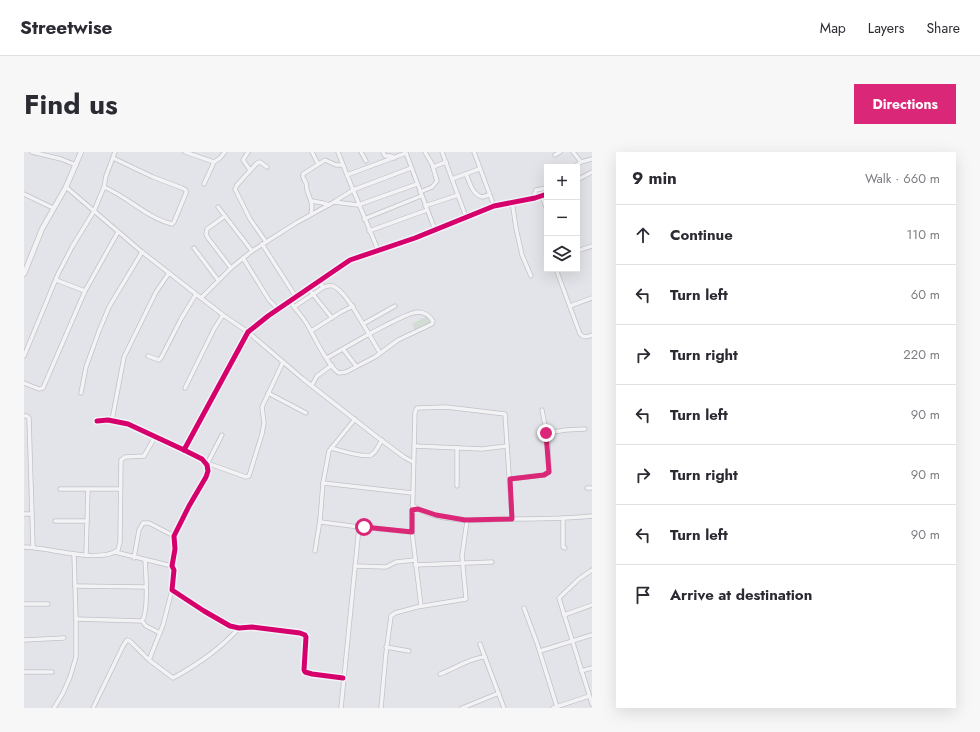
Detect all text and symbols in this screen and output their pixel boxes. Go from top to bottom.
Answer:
text: Streetwise [20,14,113,41]
text: Map [820,18,846,38]
text: Layers [868,18,904,38]
text: Share [926,18,960,38]
text: Find us [24,84,118,125]
button: Directions [854,84,956,124]
map controls [544,164,580,272]
button: + [544,164,580,200]
text: 9 min [632,166,677,190]
text: Walk · 660 m [865,169,940,188]
button: − [544,200,580,236]
icon: ahead [632,224,654,246]
text: Continue [670,224,733,246]
text: 110 m [906,225,940,244]
button: layers [544,236,580,272]
icon: left [632,284,654,306]
text: Turn left [670,284,728,306]
text: 60 m [911,285,940,304]
icon: right [632,344,654,366]
text: Turn right [670,344,738,366]
text: 220 m [903,345,940,364]
icon: left [632,404,654,426]
text: Turn left [670,404,728,426]
text: 90 m [911,405,940,424]
route end [537,424,555,442]
icon: right [632,464,654,486]
text: Turn right [670,464,738,486]
text: 90 m [911,465,940,484]
route start [355,518,373,536]
icon: left [632,524,654,546]
text: Turn left [670,524,728,546]
text: 90 m [911,525,940,544]
icon: arrive [632,584,654,606]
text: Arrive at destination [670,584,812,606]

